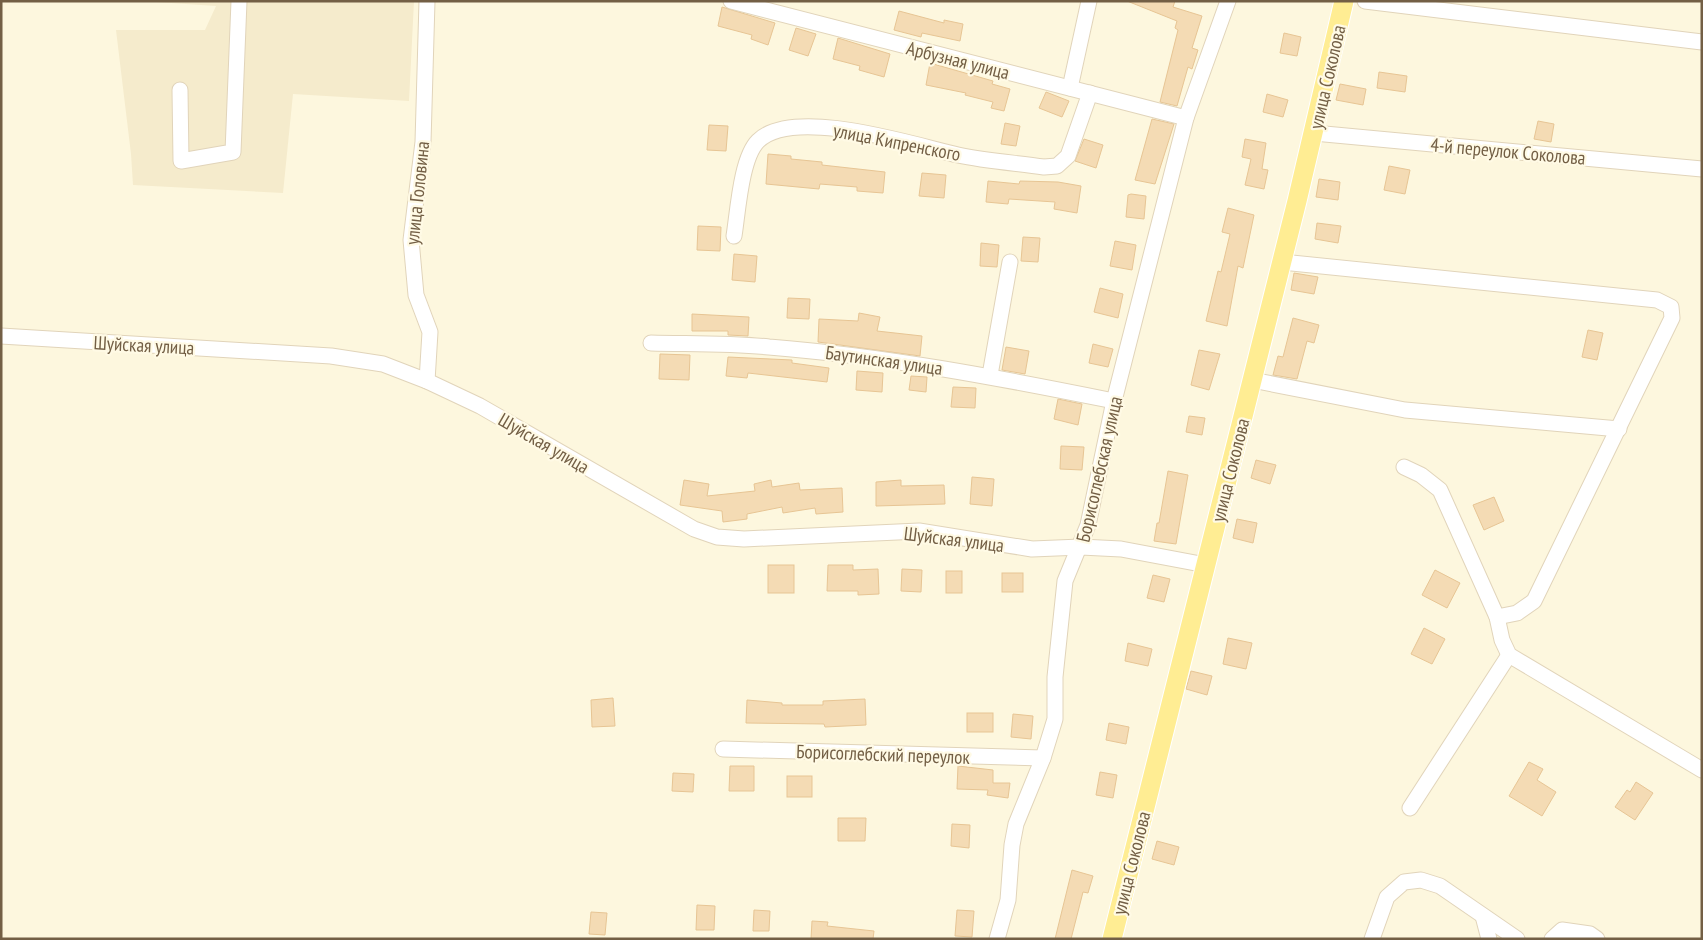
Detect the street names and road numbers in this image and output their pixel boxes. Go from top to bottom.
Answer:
street label: улица Соколова [1303,23,1351,131]
street label: Арбузная улица [904,36,1012,84]
street label: улица Кипренского [831,118,963,166]
street label: 4-й переулок Соколова [1429,132,1587,170]
street label: улица Головина [400,140,434,246]
street label: Шуйская улица [93,330,195,360]
street label: Баутинская улица [824,340,944,380]
street label: Борисоглебская улица [1071,394,1127,544]
street label: Шуйская улица [494,407,594,479]
street label: улица Соколова [1206,416,1254,524]
street label: Шуйская улица [903,521,1005,557]
street label: Борисоглебский переулок [796,739,971,769]
street label: улица Соколова [1107,809,1155,917]

